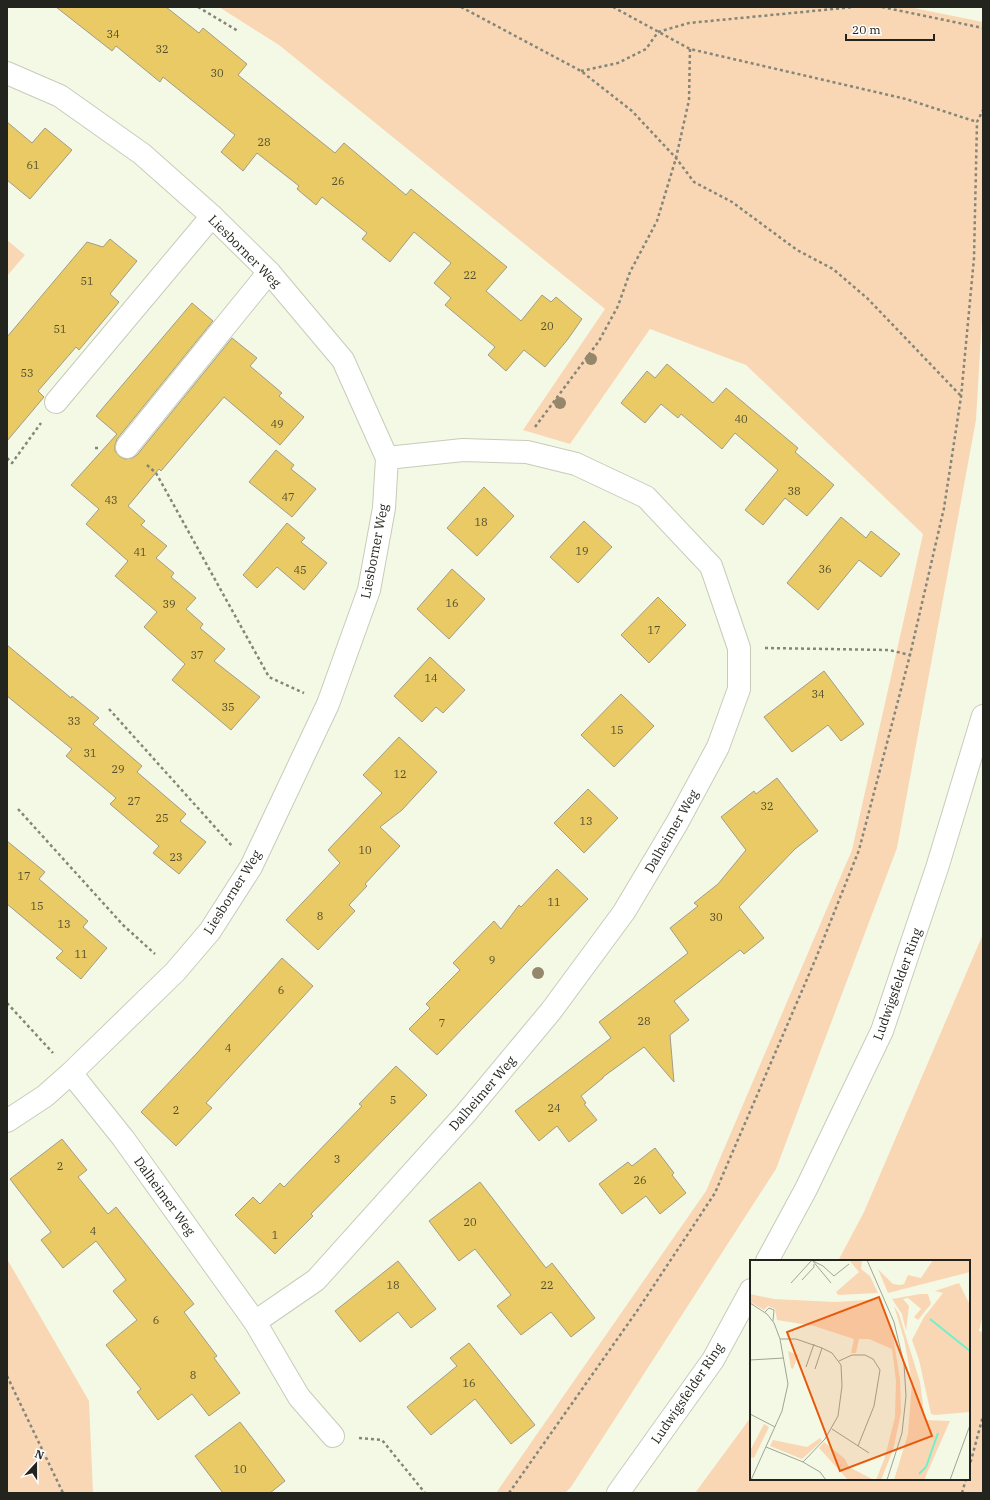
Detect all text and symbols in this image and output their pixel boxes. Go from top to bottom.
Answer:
scale bar [846,16,934,42]
text: 20 m [852,22,881,37]
house number: 34 [106,27,120,41]
house number: 32 [155,42,169,56]
house number: 30 [210,66,224,80]
house number: 28 [257,135,271,149]
house number: 61 [26,158,40,172]
house number: 26 [331,174,345,188]
street label: Liesborner Weg [205,211,285,291]
house number: 22 [463,268,477,282]
house number: 51 [80,274,94,288]
house number: 20 [540,319,554,333]
house number: 51 [53,322,67,336]
house number: 53 [20,366,34,380]
house number: 40 [734,412,748,426]
house number: 49 [270,417,284,431]
house number: 38 [787,484,801,498]
house number: 47 [281,490,295,504]
house number: 43 [104,493,118,507]
street label: Liesborner Weg [357,502,392,600]
house number: 18 [474,515,488,529]
house number: 19 [575,544,589,558]
house number: 41 [133,545,147,559]
house number: 36 [818,562,832,576]
house number: 45 [293,563,307,577]
house number: 16 [445,596,459,610]
house number: 39 [162,597,176,611]
house number: 17 [647,623,661,637]
house number: 37 [190,648,204,662]
house number: 14 [424,671,438,685]
house number: 34 [811,687,825,701]
house number: 35 [221,700,235,714]
house number: 33 [67,714,81,728]
house number: 15 [610,723,624,737]
house number: 31 [83,746,97,760]
house number: 29 [111,762,125,776]
house number: 12 [393,767,407,781]
street label: Dalheimer Weg [641,786,702,876]
house number: 27 [127,794,141,808]
house number: 32 [760,799,774,813]
house number: 25 [155,811,169,825]
house number: 13 [579,814,593,828]
house number: 10 [358,843,372,857]
street label: Liesborner Weg [200,847,265,938]
house number: 23 [169,850,183,864]
house number: 17 [17,869,31,883]
house number: 11 [547,895,561,909]
house number: 15 [30,899,44,913]
house number: 8 [317,909,323,923]
house number: 30 [709,910,723,924]
house number: 13 [57,917,71,931]
street label: Ludwigsfelder Ring [869,926,926,1043]
house number: 11 [74,947,88,961]
house number: 9 [489,953,495,967]
house number: 6 [278,983,284,997]
house number: 28 [637,1014,651,1028]
house number: 7 [439,1016,445,1030]
house number: 4 [225,1041,232,1055]
street label: Dalheimer Weg [445,1052,519,1134]
house number: 5 [390,1093,396,1107]
house number: 24 [547,1101,561,1115]
house number: 2 [173,1103,179,1117]
house number: 3 [334,1152,340,1166]
street label: Dalheimer Weg [130,1153,199,1239]
house number: 2 [57,1159,63,1173]
house number: 26 [633,1173,647,1187]
house number: 20 [463,1215,477,1229]
house number: 4 [90,1224,97,1238]
house number: 1 [272,1228,278,1242]
inset map [750,1260,970,1480]
house number: 18 [386,1278,400,1292]
house number: 22 [540,1278,554,1292]
house number: 6 [153,1313,159,1327]
street label: Ludwigsfelder Ring [647,1340,728,1447]
house number: 8 [190,1368,196,1382]
house number: 16 [462,1376,476,1390]
north arrow [16,1444,56,1484]
text: N [33,1447,46,1463]
house number: 10 [233,1462,247,1476]

